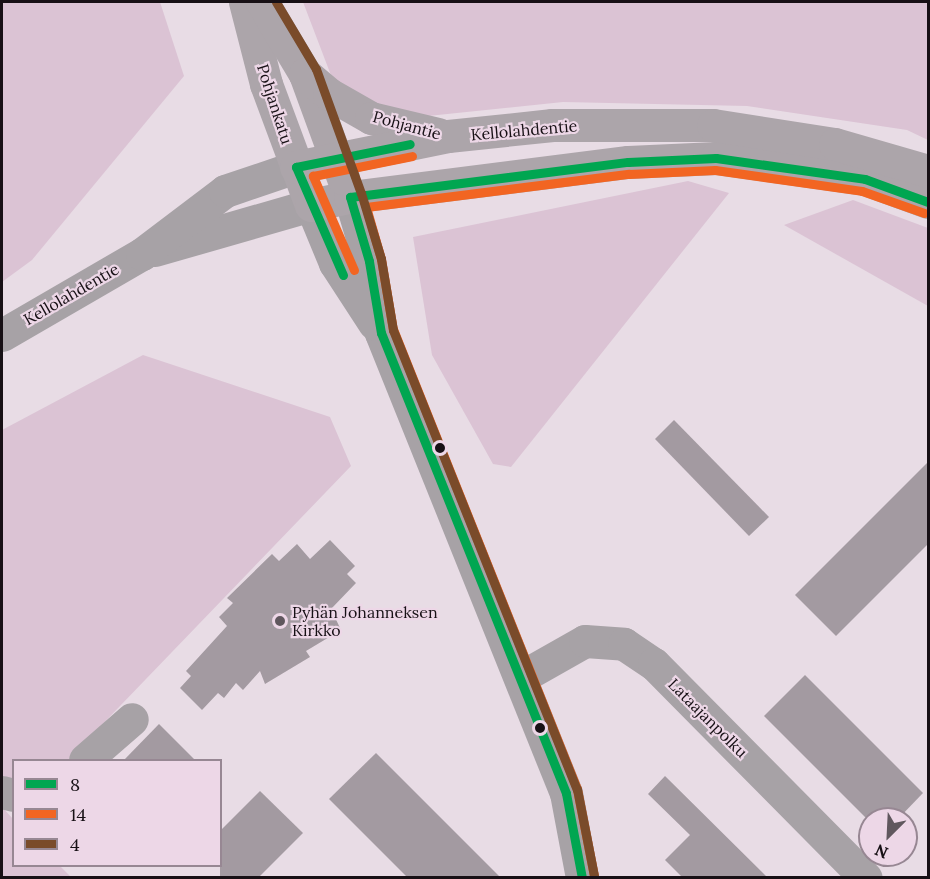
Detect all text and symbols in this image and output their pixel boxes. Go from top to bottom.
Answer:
street label: Pohjankatu [253,62,297,146]
street label: Pohjantie [371,107,443,143]
street label: Kellolahdentie [470,116,578,144]
street label: Kellolahdentie [20,259,122,329]
unlabelled marker [434,442,446,454]
place label: Pyhän Johanneksen Kirkko [292,602,438,640]
marker: Pyhän Johanneksen Kirkko [273,614,287,628]
street label: Lataajanpolku [664,674,752,762]
unlabelled marker [534,722,546,734]
legend [12,759,222,867]
text: 8 [70,773,80,796]
text: 14 [70,803,86,826]
north arrow [858,807,918,867]
text: 4 [70,833,80,856]
text: N [872,840,891,863]

